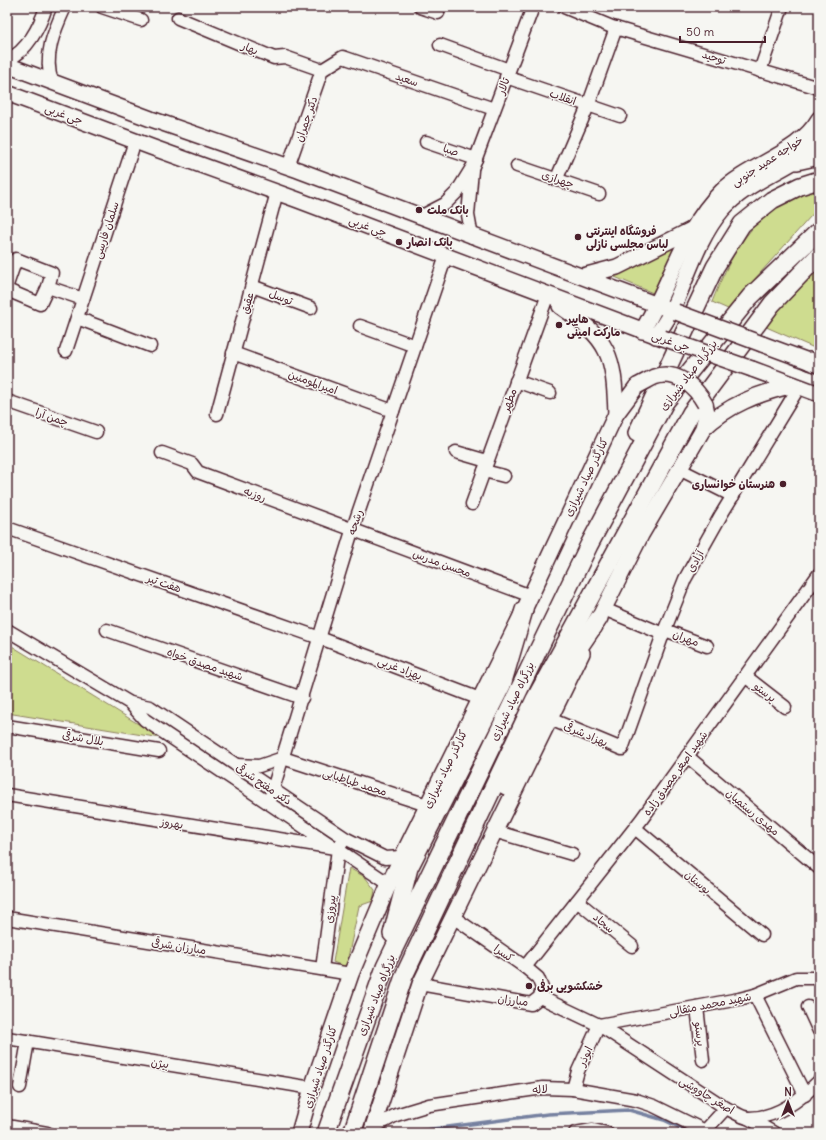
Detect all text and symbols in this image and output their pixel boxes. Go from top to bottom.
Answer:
scale bar [680,18,765,44]
text: 50 m [686,24,715,39]
street label: بهار [238,38,260,59]
street label: توحید [700,47,728,68]
street label: سعید [394,69,420,89]
street label: تالار [493,75,513,97]
street label: انقلاب [548,86,578,109]
street label: دکتر چمران [292,94,320,144]
street label: جی غربی [43,100,85,129]
street label: خواجه عمید جنوبی [729,133,806,190]
street label: صبا [441,141,461,160]
street label: چهرازی [540,167,576,191]
street label: سلمان فارسی [90,200,123,261]
place label: بانک ملت [427,203,469,217]
marker: بانک ملت [414,205,424,215]
street label: جی غربی [347,212,389,241]
place label: فروشگاه اینترنتی لباس مجلسی نازلی [586,224,668,252]
marker: فروشگاه اینترنتی لباس مجلسی نازلی [573,232,583,242]
place label: بانک انصار [406,235,453,249]
marker: بانک انصار [394,237,404,247]
street label: توسل [267,286,296,309]
street label: عقیق [237,291,257,315]
place label: هایپر مارکت امینی [566,312,620,340]
marker: هایپر مارکت امینی [554,320,564,330]
street label: جی غربی [650,328,692,355]
street label: بزرگراه صیاد شیرازی [656,337,721,414]
street label: امیرالمومنین [286,367,339,398]
street label: مطهر [498,386,520,415]
street label: چمن آرا [34,405,70,429]
street label: کنارگذر صیاد شیرازی [561,435,611,519]
place label: هنرستان خوانساری [692,477,775,492]
marker: هنرستان خوانساری [778,479,788,489]
street label: روزبه [241,483,268,506]
street label: رشحه [344,508,366,536]
street label: محسن مدرس [411,546,473,580]
street label: آزادی [683,546,707,575]
street label: هفت تیر [144,570,183,595]
street label: مهران [671,627,701,649]
street label: شهید مصدق خواه [165,644,245,684]
street label: بهزاد غربی [375,653,424,684]
street label: بزرگراه صیاد شیرازی [487,659,538,743]
street label: پرستو [750,678,779,706]
street label: بهزاد شرقی [562,718,610,750]
street label: بلال شرقی [61,727,105,749]
street label: کنارگذر صیاد شیرازی [420,727,470,811]
street label: شهید اصغر مصدق زاده [640,728,710,818]
street label: دکتر مفتح شرقی [233,760,295,809]
street label: محمد طباطبایی [321,765,389,800]
street label: مهدی رستمیان [723,786,783,838]
street label: بهروز [158,814,184,833]
street label: بوستان [681,867,714,898]
street label: پیروزی [321,894,339,924]
street label: سجاد [590,910,618,936]
street label: مبارزان شرقی [150,935,207,958]
street label: کسرا [491,941,517,965]
street label: بزرگراه صیاد شیرازی [354,952,399,1038]
place label: خشکشویی برفی [537,979,603,994]
marker: خشکشویی برفی [524,981,534,991]
street label: شهید محمد مثقالی [668,989,753,1020]
street label: مبارزان [497,991,529,1010]
street label: پرستو [690,1020,708,1047]
street label: کنارگذر صیاد شیرازی [300,1024,340,1110]
street label: ابوذر [574,1044,597,1070]
street label: بیژن [150,1055,170,1072]
street label: اصغر چاووشی [676,1073,737,1118]
street label: لاله [532,1081,548,1097]
north arrow [768,1082,808,1122]
text: N [784,1085,792,1099]

